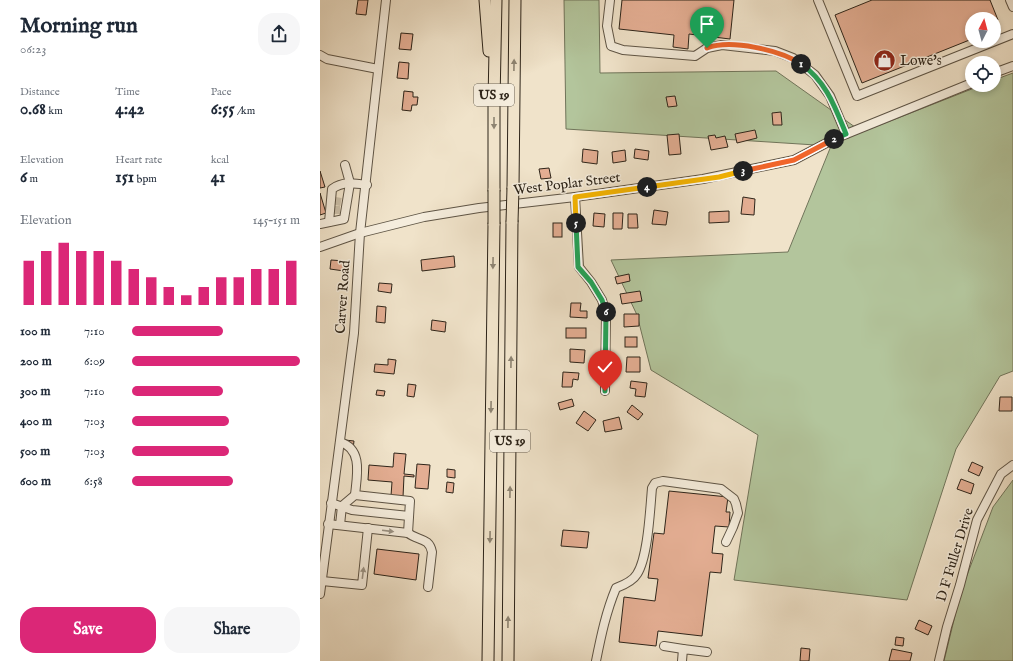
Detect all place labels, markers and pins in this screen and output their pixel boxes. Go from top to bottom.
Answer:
pin [690,7.0,724,48]
shop icon: Lowe's [872,48,898,74]
place label: Lowe's [900,52,942,70]
pin: 1 [791,54,811,74]
pin: 2 [824,129,844,149]
pin: 3 [733,161,753,181]
pin: 4 [637,177,657,197]
pin: 5 [566,213,586,233]
pin: 6 [596,302,616,322]
pin [588,350,622,391]

